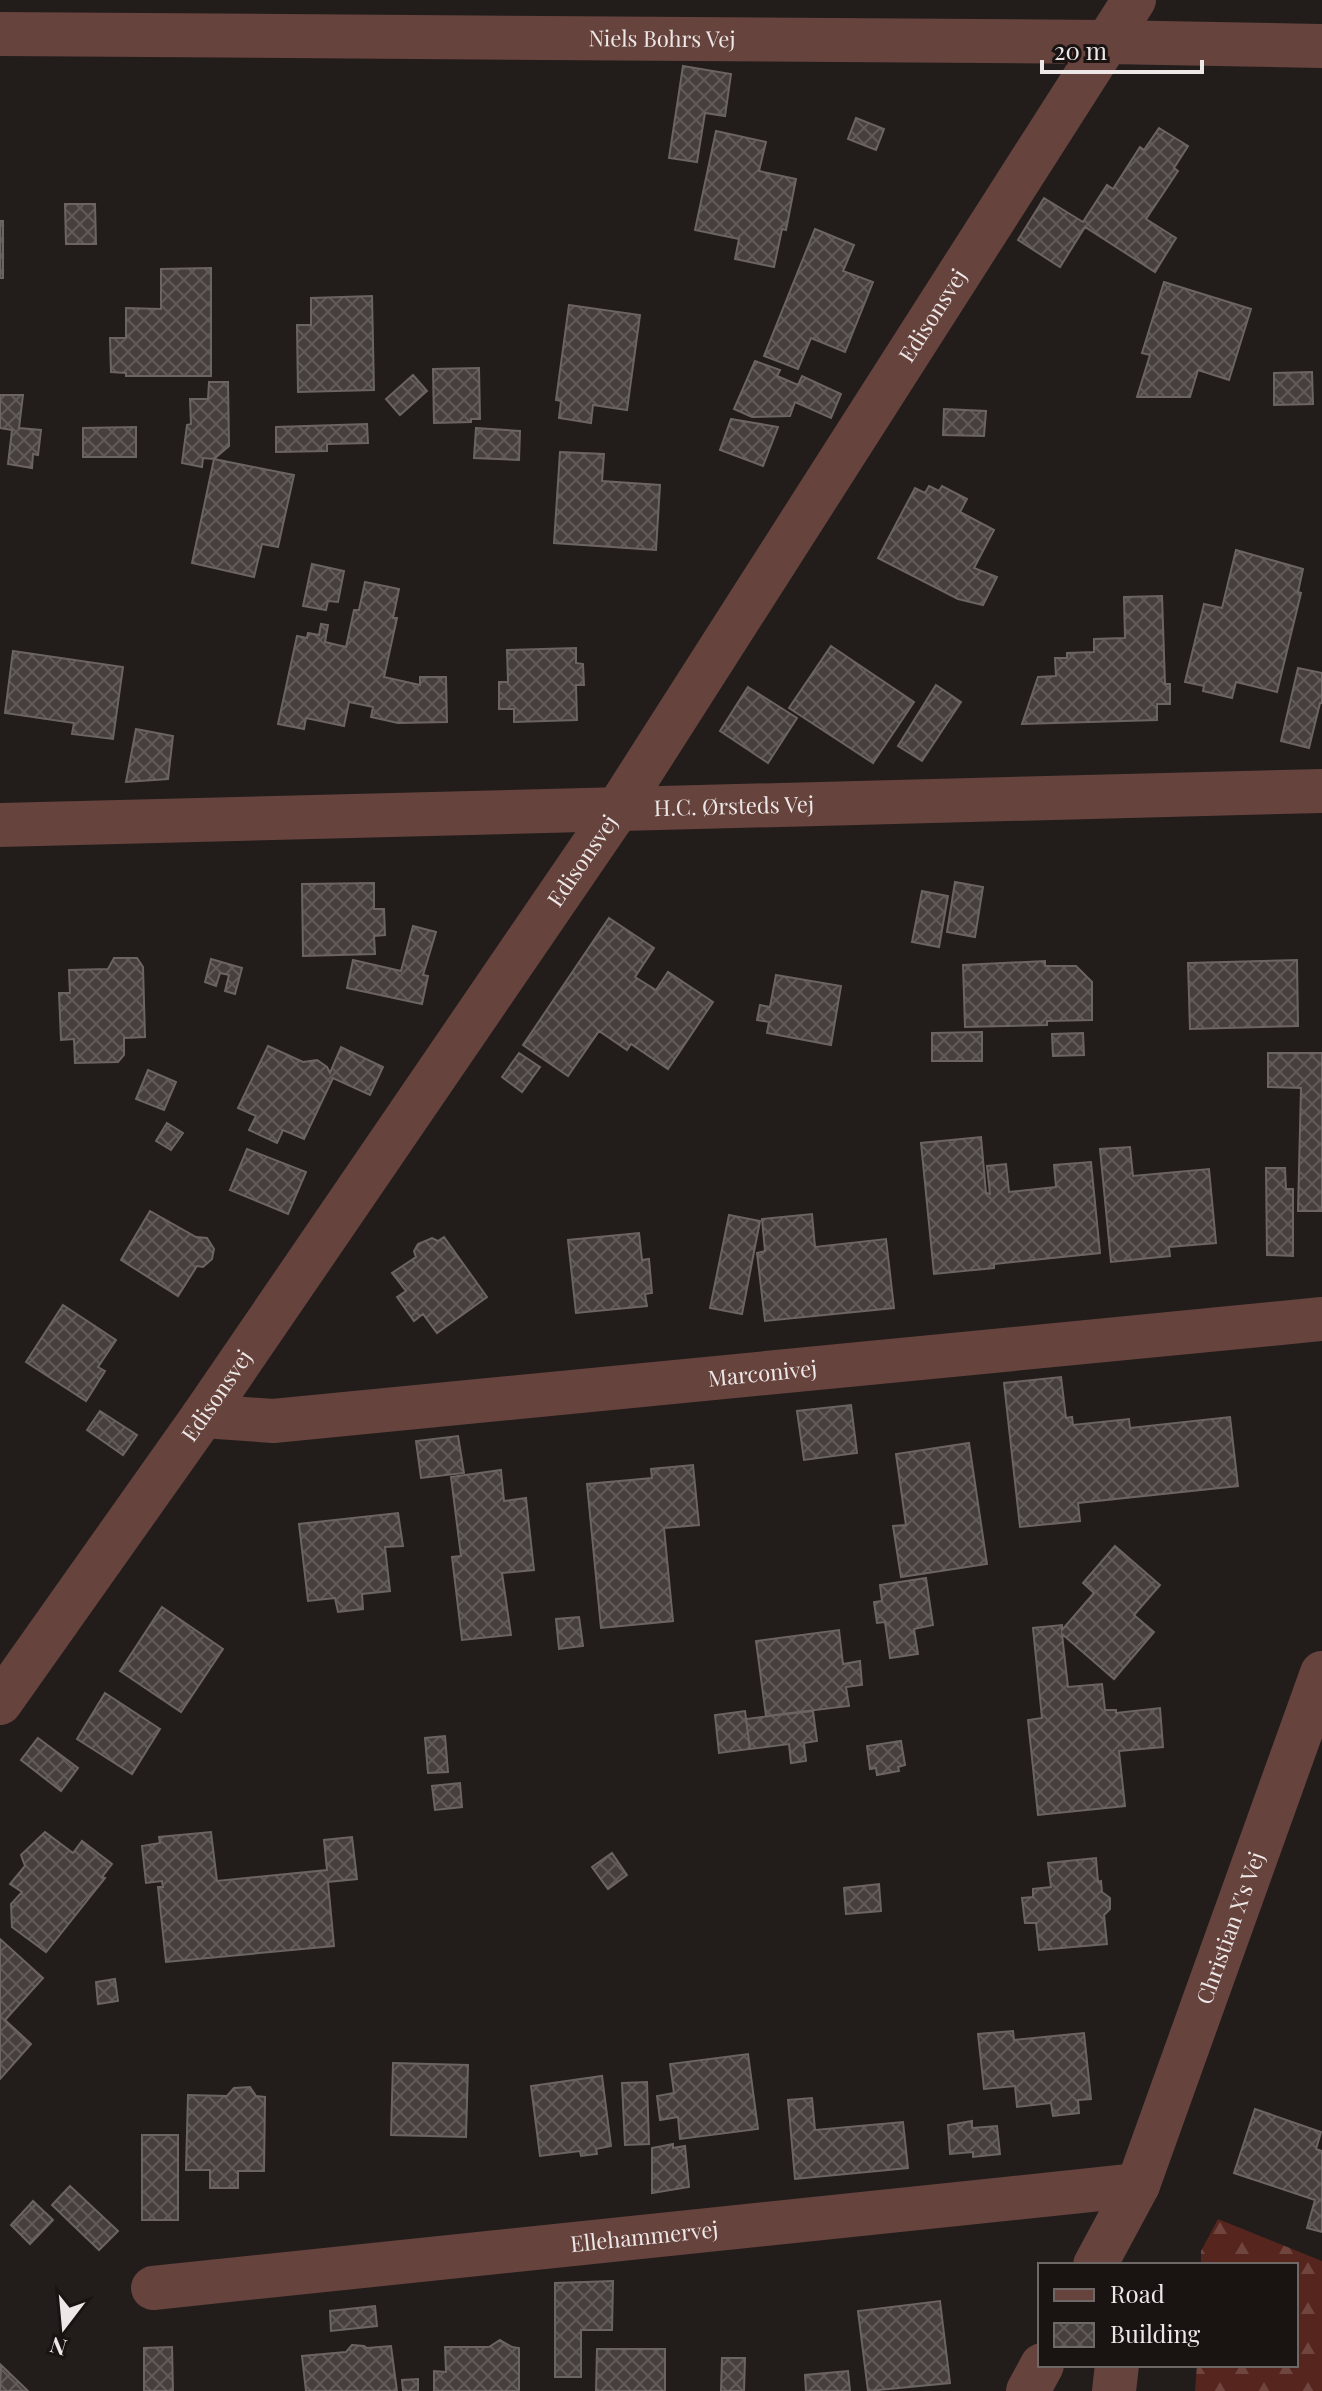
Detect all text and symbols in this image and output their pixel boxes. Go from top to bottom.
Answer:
street label: Niels Bohrs Vej [588,22,736,53]
scale bar [1042,24,1202,74]
text: 20 m [1054,34,1107,66]
street label: Edisonsvej [891,263,973,367]
street label: H.C. Ørsteds Vej [653,788,814,822]
street label: Edisonsvej [539,808,624,912]
street label: Edisonsvej [174,1343,258,1447]
street label: Marconivej [707,1352,818,1393]
street label: Christian X's Vej [1188,1847,1271,2008]
street label: Ellehammervej [569,2213,720,2258]
legend [1038,2263,1298,2367]
text: Road [1110,2277,1165,2309]
north arrow [24,2287,104,2367]
text: Building [1110,2317,1201,2349]
text: N [46,2331,70,2364]

